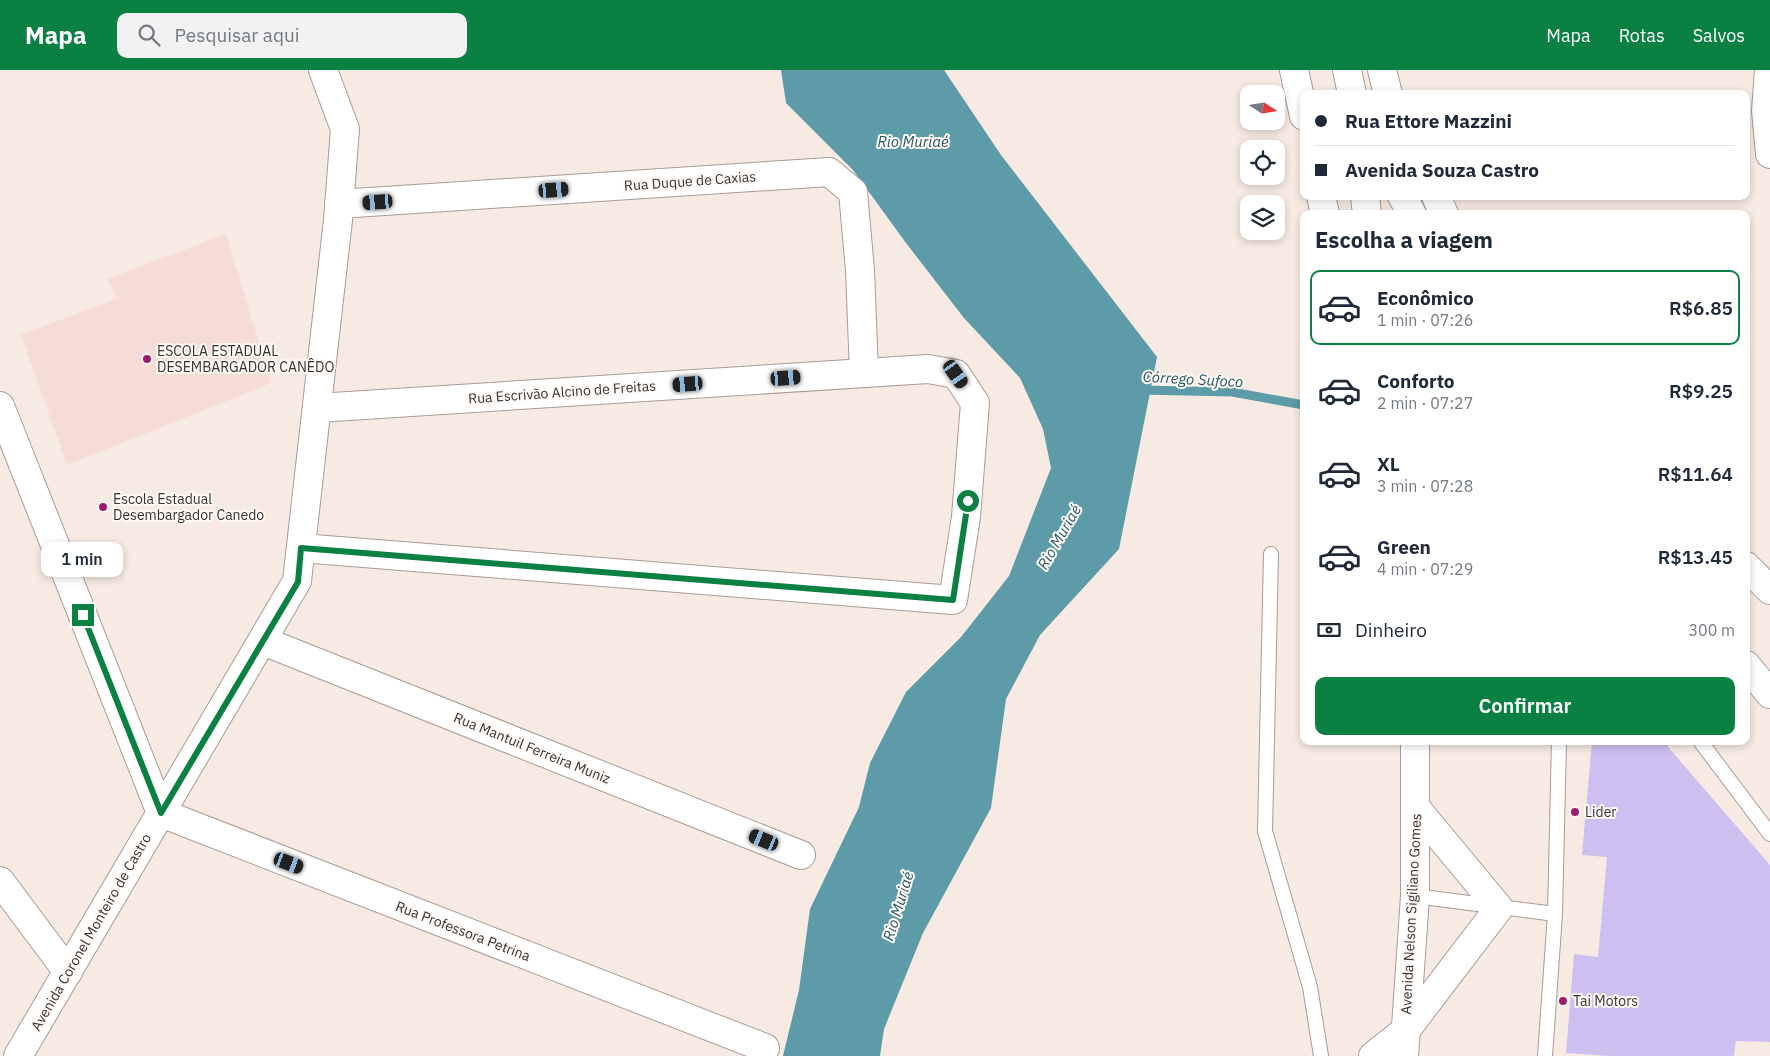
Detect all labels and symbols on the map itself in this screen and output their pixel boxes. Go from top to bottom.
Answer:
north arrow [1240,85,1285,130]
water label: Rio Muriaé [877,132,949,151]
street label: Rua Duque de Caxias [623,167,757,195]
car [538,181,569,199]
car [362,193,393,211]
place label: ESCOLA ESTADUAL DESEMBARGADOR CANÊDO [157,342,334,376]
marker: ESCOLA ESTADUAL DESEMBARGADOR CANÊDO [141,353,153,365]
car [941,357,970,391]
water label: Córrego Sufoco [1142,367,1244,391]
car [770,369,801,387]
car [672,375,703,393]
street label: Rua Escrivão Alcino de Freitas [467,376,657,408]
place label: Escola Estadual Desembargador Canedo [113,490,264,524]
route start [957,490,979,512]
marker: Escola Estadual Desembargador Canedo [97,501,109,513]
water label: Rio Muriaé [1033,501,1085,573]
callout: 1 min [42,542,124,578]
route end [72,604,94,626]
street label: Rua Mantuil Ferreira Muniz [451,708,614,788]
place label: Lider [1585,803,1616,821]
marker: Lider [1569,806,1581,818]
street label: Avenida Nelson Sigiliano Gomes [1397,813,1425,1015]
car [747,827,780,853]
street label: Avenida Coronel Monteiro de Castro [27,830,155,1034]
car [272,851,305,875]
water label: Rio Muriaé [879,869,918,943]
street label: Rua Professora Petrina [393,897,534,965]
place label: Tai Motors [1573,992,1638,1010]
marker: Tai Motors [1557,995,1569,1007]

